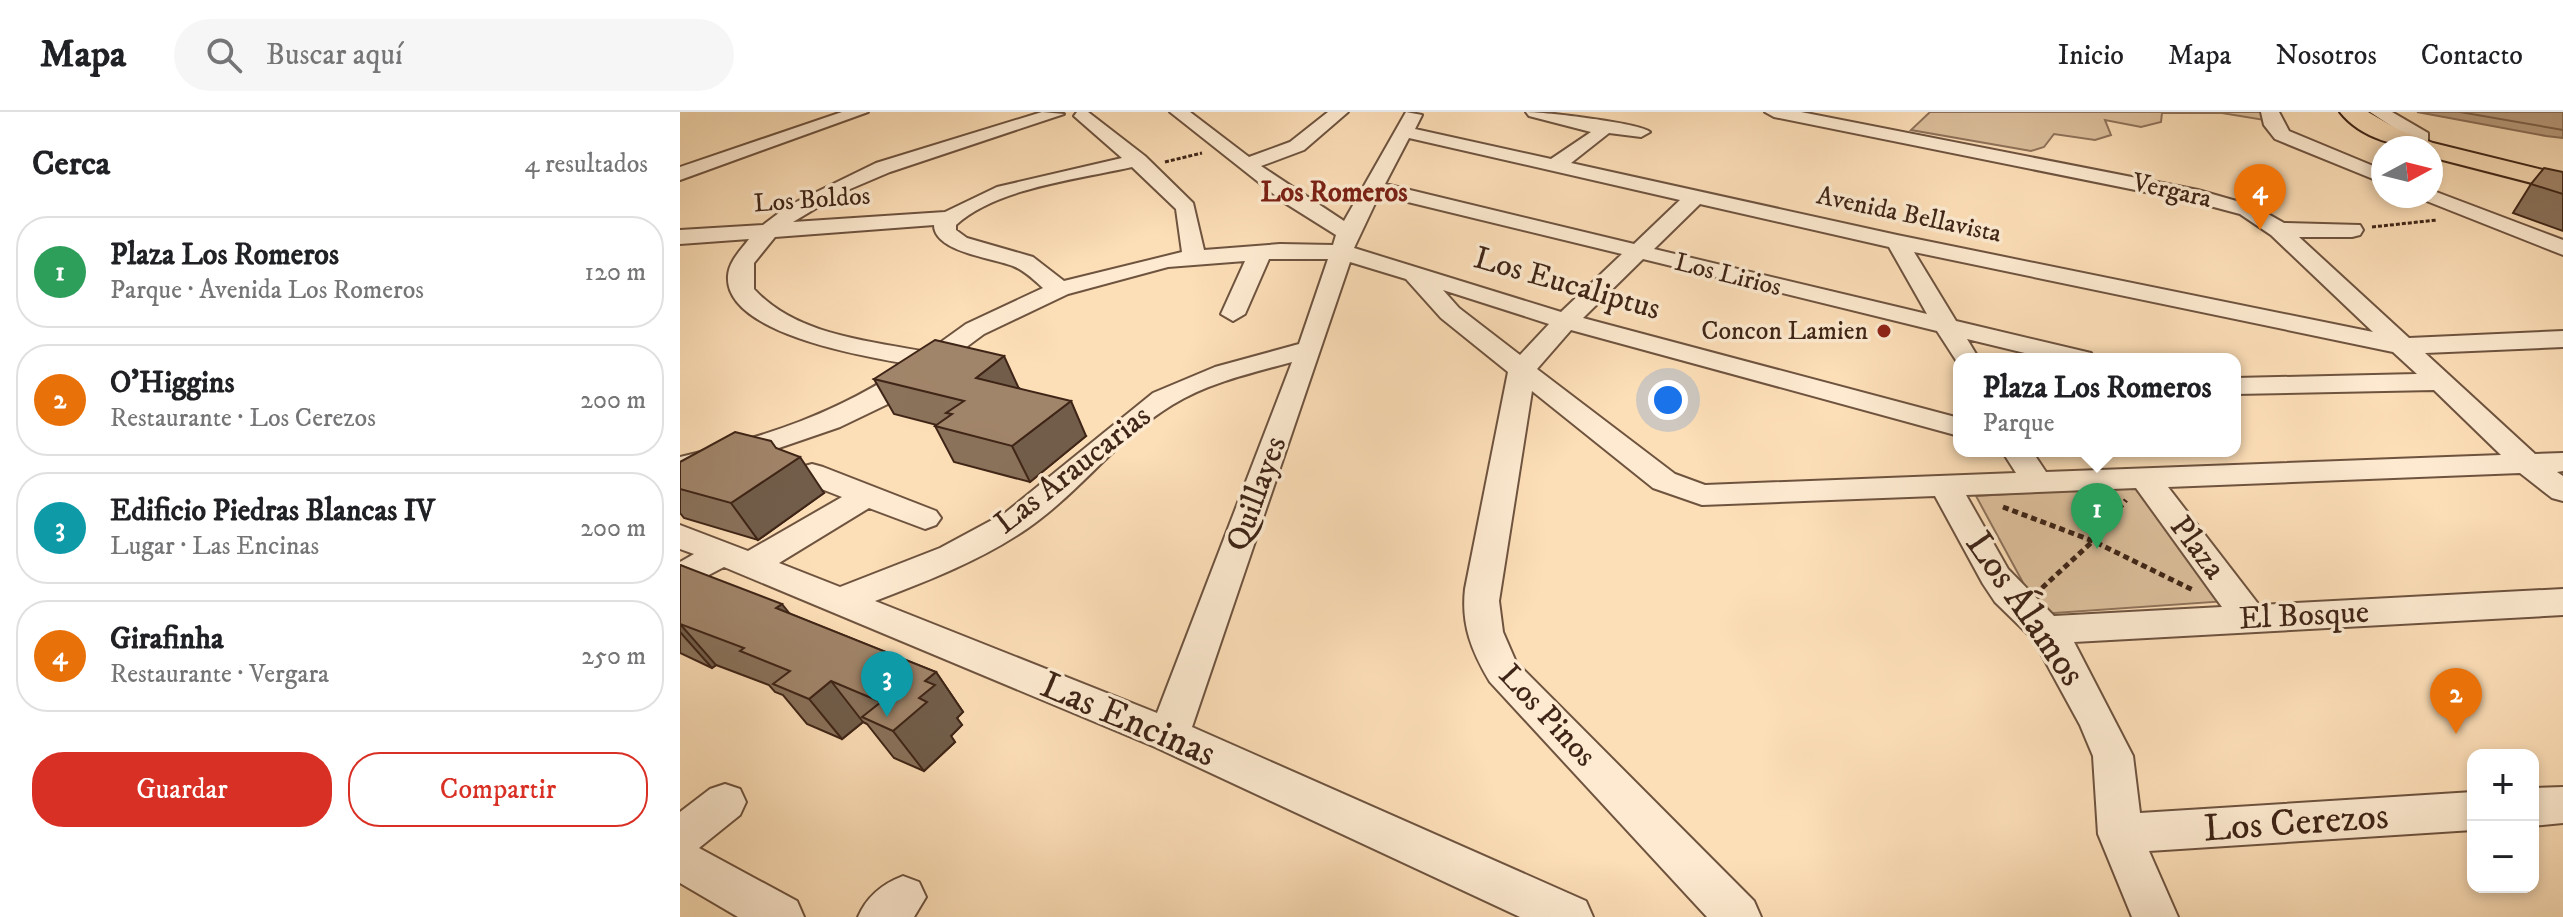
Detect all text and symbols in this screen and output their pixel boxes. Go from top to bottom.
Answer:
search box [174,19,734,91]
text: Mapa [40,31,126,79]
icon: search [202,33,246,77]
text: Buscar aquí [266,37,403,74]
text: Inicio [2058,38,2124,73]
text: Mapa [2168,38,2231,73]
text: Nosotros [2275,38,2377,73]
text: Contacto [2421,38,2523,73]
north arrow [2371,136,2443,208]
text: Cerca [32,143,110,185]
text: 4 resultados [524,148,648,181]
pin: 4 [2234,164,2286,230]
street label: Vergara [2128,166,2215,216]
district label: Los Romeros [1260,175,1408,210]
street label: Los Boldos [753,179,871,221]
street label: Avenida Bellavista [1814,179,2004,251]
text: Plaza Los Romeros [110,237,339,274]
street label: Los Eucaliptus [1469,238,1665,330]
street label: Los Lirios [1671,246,1785,304]
text: 1 [55,256,65,289]
text: 120 m [585,256,646,289]
text: Parque · Avenida Los Romeros [110,274,424,307]
place label: Concon Lamien [1701,315,1868,348]
marker: Concon Lamien [1875,322,1893,340]
popup [1953,353,2241,457]
text: O'Higgins [110,365,235,402]
text: Plaza Los Romeros [1983,370,2211,407]
your location [1648,380,1688,420]
text: 2 [54,384,66,417]
text: 200 m [580,384,646,417]
street label: Las Araucarias [987,397,1159,543]
text: Restaurante · Los Cerezos [110,402,376,435]
text: Parque [1983,407,2054,440]
street label: Quillayes [1218,431,1296,557]
pin: 1 [2071,483,2123,549]
text: Edificio Piedras Blancas IV [110,493,435,530]
street label: Plaza [2160,508,2234,588]
text: 3 [55,512,65,545]
text: 200 m [580,512,646,545]
street label: Los Álamos [1954,522,2096,696]
text: Lugar · Las Encinas [110,530,319,563]
street label: El Bosque [2238,593,2370,639]
text: Girafinha [110,621,224,658]
text: 4 [53,640,67,673]
text: 250 m [581,640,646,673]
pin: 3 [861,651,913,717]
street label: Los Pinos [1489,656,1605,776]
text: Restaurante · Vergara [110,658,329,691]
street label: Las Encinas [1033,662,1223,778]
pin: 2 [2430,668,2482,734]
map controls [2467,749,2539,893]
button: + [2467,749,2539,821]
button: Guardar [32,752,332,827]
button: Compartir [348,752,648,827]
street label: Los Cerezos [2202,793,2390,853]
button: − [2467,821,2539,893]

